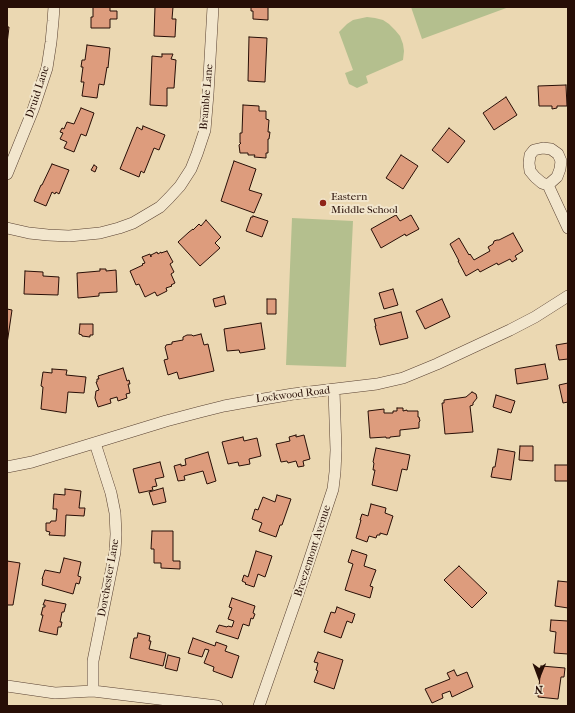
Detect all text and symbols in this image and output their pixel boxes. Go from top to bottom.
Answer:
street label: Druid Lane [23,64,53,120]
street label: Bramble Lane [198,64,216,130]
place label: Eastern Middle School [331,190,398,216]
marker: Eastern Middle School [318,198,328,208]
street label: Lockwood Road [255,384,331,406]
street label: Breezemont Avenue [292,503,334,599]
street label: Dorchester Lane [96,538,122,618]
north arrow [519,657,559,697]
text: N [534,683,543,696]

